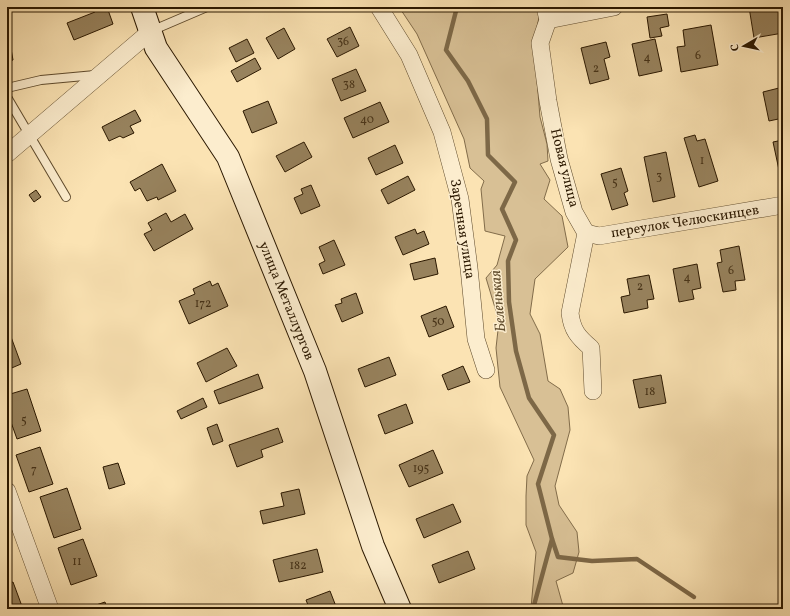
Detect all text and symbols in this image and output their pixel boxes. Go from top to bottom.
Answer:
north arrow [724,26,764,66]
house number: 36 [337,34,349,50]
text: С [728,43,744,52]
house number: 6 [695,48,701,64]
house number: 4 [643,50,651,66]
house number: 2 [593,61,599,77]
house number: 38 [343,77,355,93]
house number: 40 [360,112,374,128]
street label: Новая улица [545,127,583,209]
house number: 1 [700,153,704,169]
house number: 3 [656,169,662,185]
house number: 5 [612,175,618,191]
street label: Заречная улица [445,178,479,280]
street label: переулок Челюскинцев [610,201,760,243]
street label: улица Металлургов [254,239,318,363]
house number: 6 [728,263,734,279]
water label: Беленькая [486,269,512,333]
house number: 4 [683,270,691,286]
house number: 2 [637,279,643,295]
house number: 172 [195,296,211,312]
house number: 50 [432,314,444,330]
house number: 18 [645,384,655,400]
house number: 5 [21,413,27,429]
house number: 195 [413,461,429,477]
house number: 7 [31,462,37,478]
house number: 11 [72,554,82,570]
house number: 182 [289,558,307,574]

